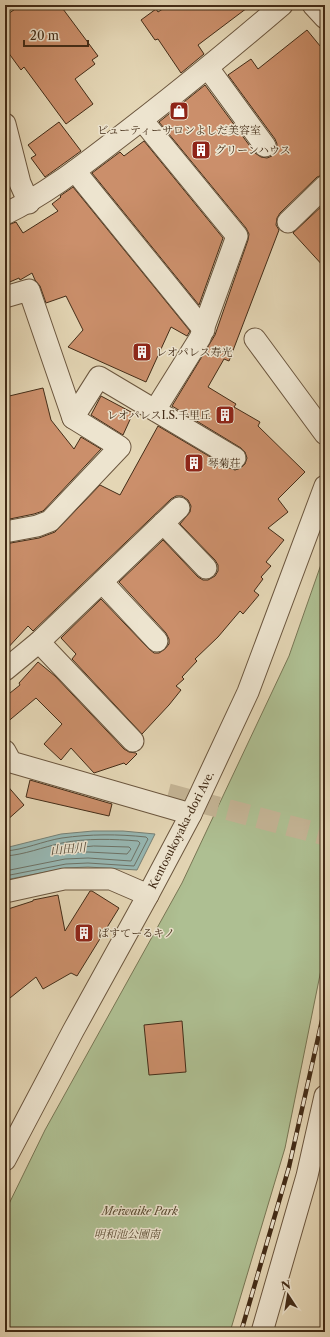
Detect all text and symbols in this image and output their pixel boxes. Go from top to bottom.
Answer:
scale bar [24,22,88,48]
text: 20 m [30,28,59,43]
shop icon: ビューティーサロンよしだ美容室 [168,100,190,122]
place label: ビューティーサロンよしだ美容室 [97,123,261,137]
building icon: グリーンハウス [190,139,212,161]
place label: グリーンハウス [215,143,291,157]
building icon: レオパレス寿光 [131,341,153,363]
place label: レオパレス寿光 [156,345,232,359]
building icon: レオパレスI.S.千里丘 [214,404,236,426]
place label: レオパレスI.S.千里丘 [107,408,211,422]
building icon: 琴菊荘 [183,452,205,474]
place label: 琴菊荘 [208,456,241,470]
street label: Kentosukoyaka-dori Ave. [145,769,217,891]
water label: 山田川 [49,839,89,858]
building icon: ぱすてーるキノ [73,922,95,944]
place label: ぱすてーるキノ [98,926,175,940]
park label: Meiwaike Park [100,1204,178,1218]
park label: 明和池公園南 [94,1227,162,1241]
north arrow [268,1275,308,1315]
text: N [280,1277,292,1293]

